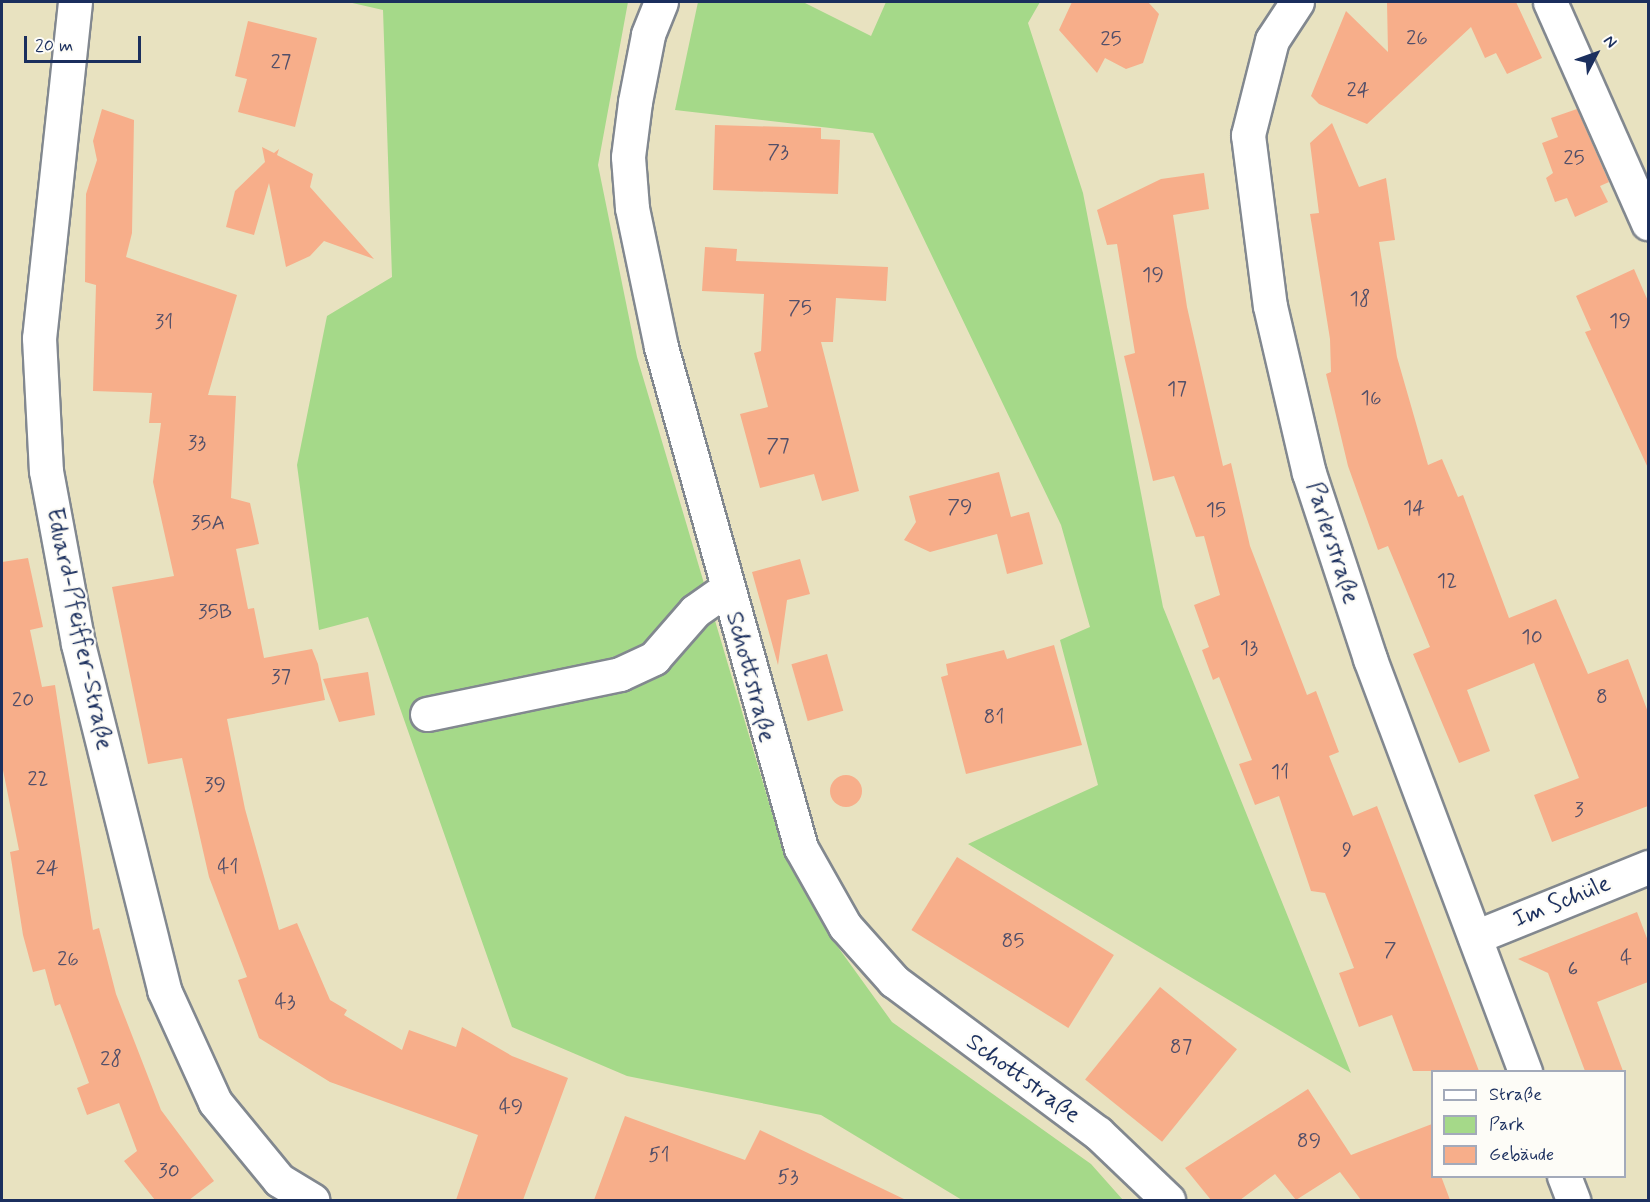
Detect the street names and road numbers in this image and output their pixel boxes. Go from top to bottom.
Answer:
street label: Parlerstraße [1299,478,1365,608]
street label: Eduard-Pfeiffer-Straße [39,505,119,753]
street label: Schottstraße [719,609,781,745]
street label: Im Schüle [1509,869,1615,935]
street label: Schottstraße [960,1028,1086,1130]

